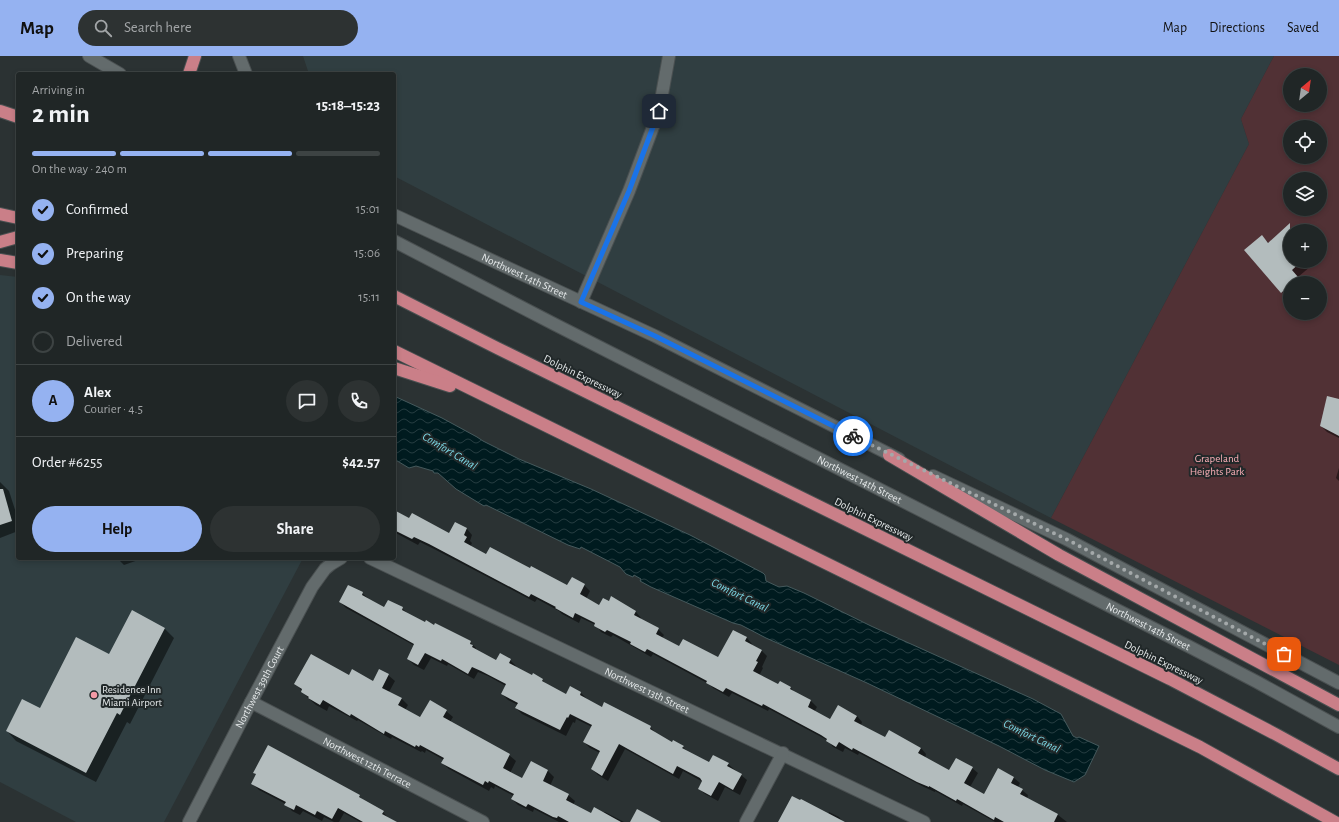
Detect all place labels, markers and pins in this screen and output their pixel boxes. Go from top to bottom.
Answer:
pin [642,94,676,128]
pin [1267,637,1301,671]
place label: Residence Inn Miami Airport [102,684,163,708]
marker: Residence Inn Miami Airport [89,690,99,700]

